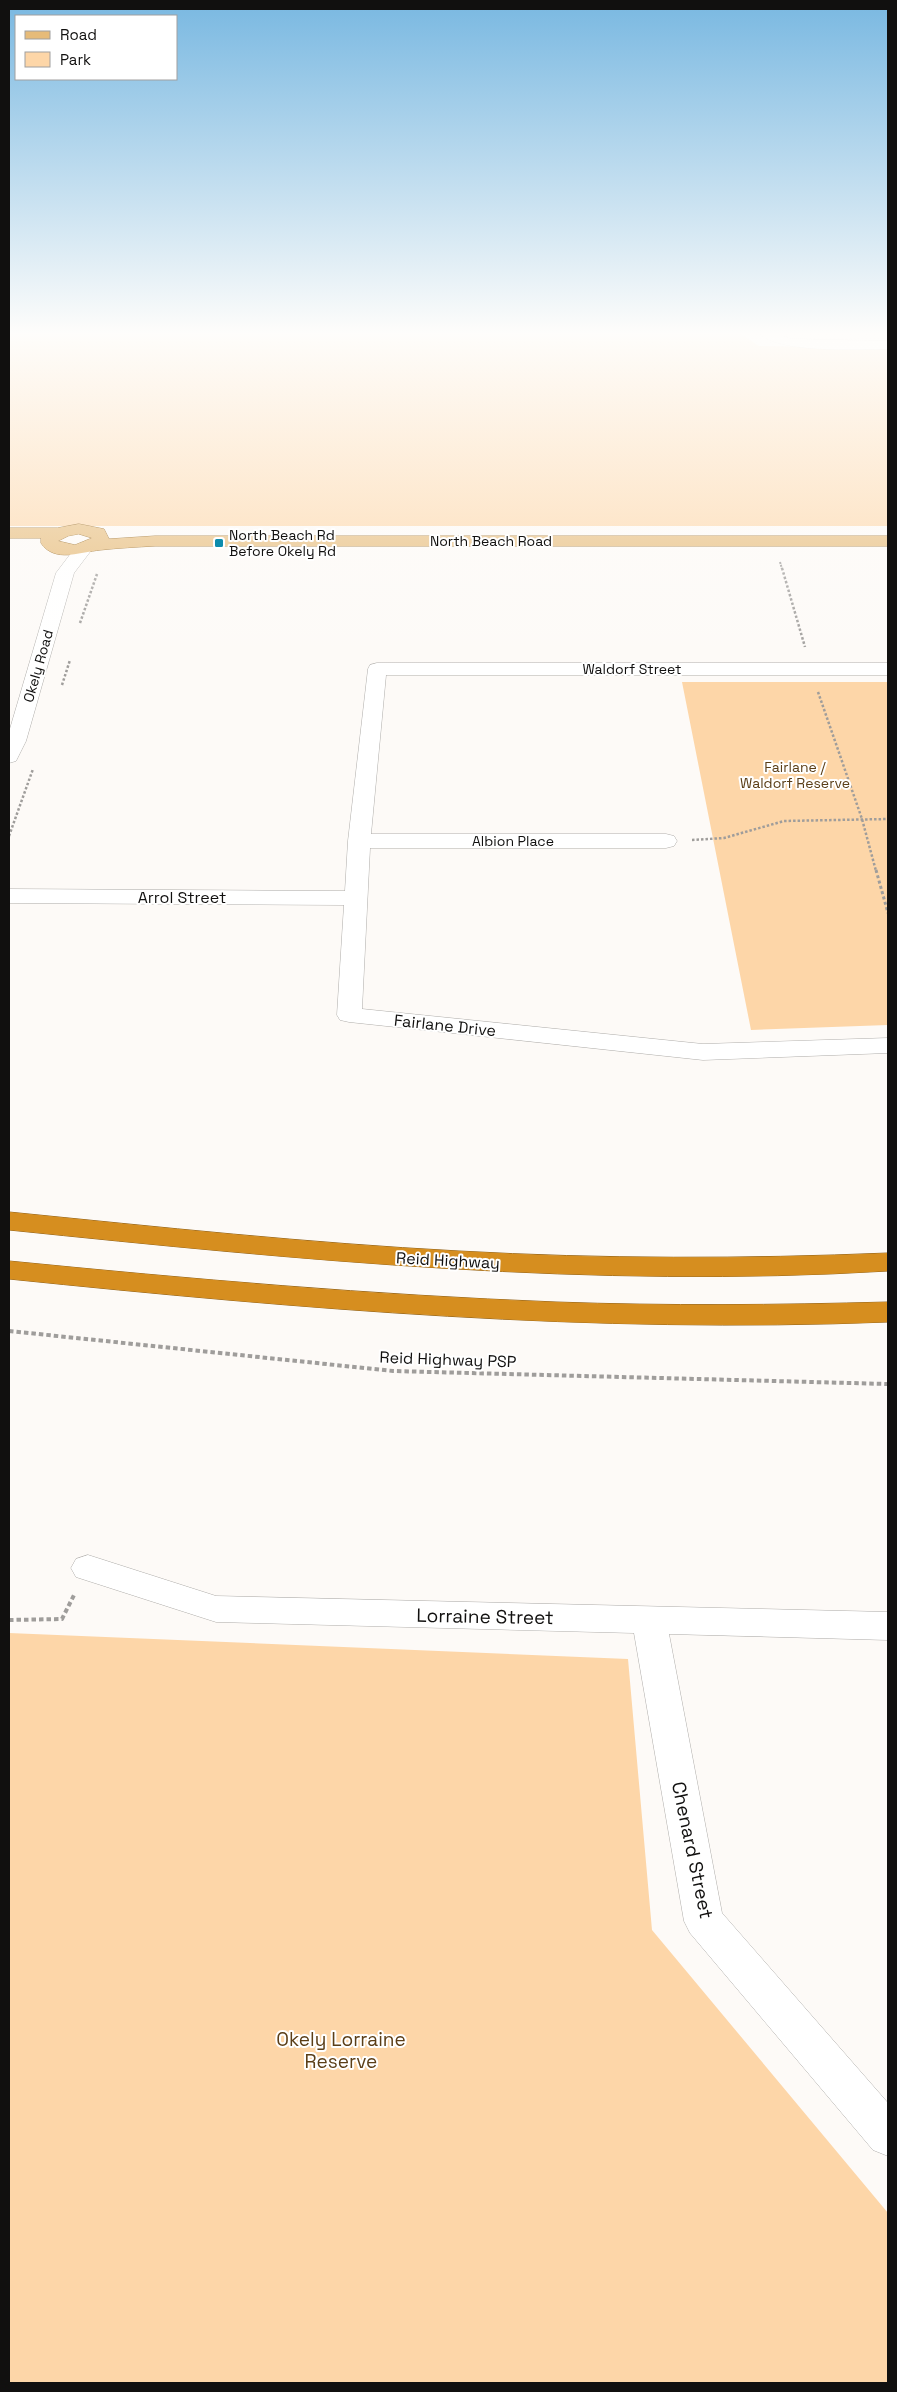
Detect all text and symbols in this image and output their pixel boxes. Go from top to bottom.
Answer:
legend [15,15,178,80]
text: Road [60,25,97,44]
text: Park [60,50,91,69]
place label: North Beach Rd Before Okely Rd [229,526,336,560]
street label: North Beach Road [430,532,552,550]
marker: North Beach Rd Before Okely Rd [213,537,225,549]
street label: Okely Road [19,628,57,704]
street label: Waldorf Street [582,660,682,678]
park label: Fairlane / Waldorf Reserve [740,758,850,792]
street label: Albion Place [472,832,554,850]
street label: Arrol Street [138,887,226,908]
street label: Fairlane Drive [393,1010,497,1041]
street label: Reid Highway [396,1247,500,1274]
street label: Reid Highway PSP [379,1347,517,1372]
street label: Lorraine Street [416,1603,554,1630]
street label: Chenard Street [666,1779,719,1921]
park label: Okely Lorraine Reserve [276,2027,406,2074]

